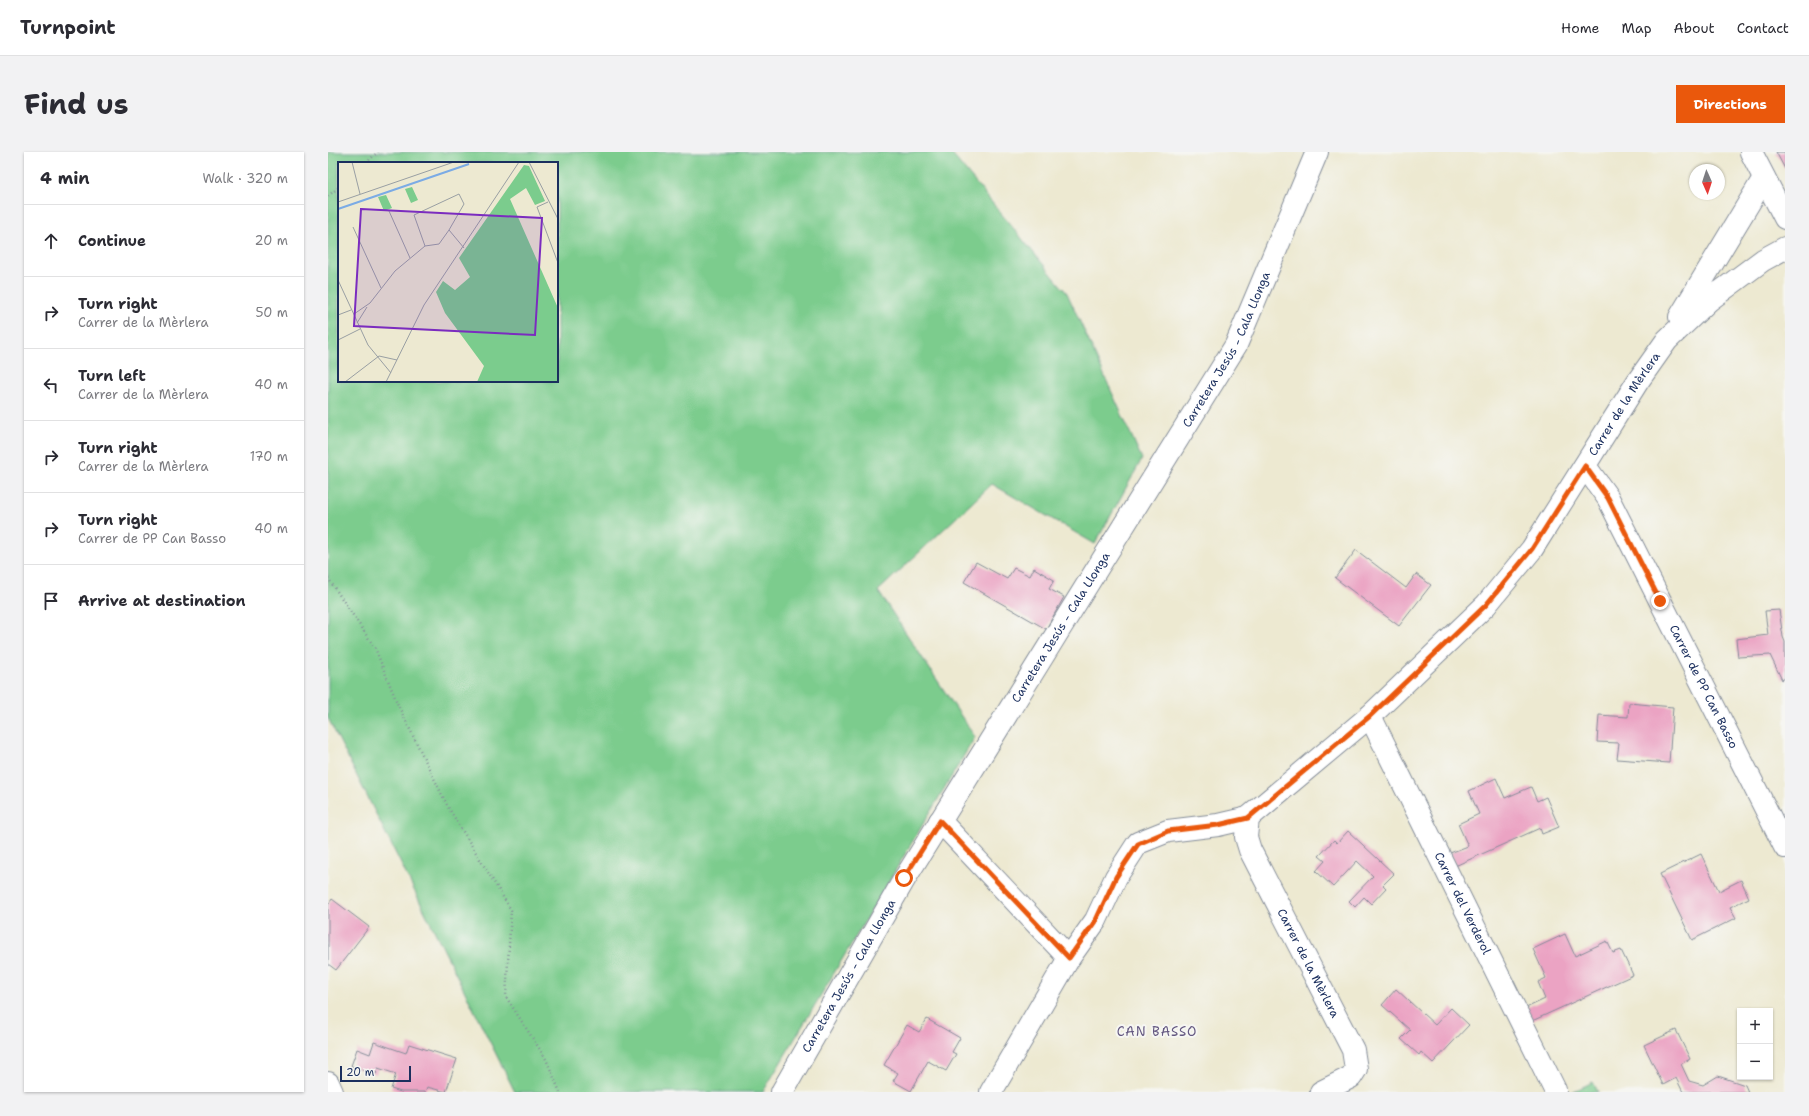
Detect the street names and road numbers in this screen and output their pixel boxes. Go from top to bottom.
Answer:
street label: Carretera Jesús - Cala Llonga [1179,269,1274,430]
street label: Carrer de la Mèrlera [1585,349,1664,459]
street label: Carretera Jesús - Cala Llonga [1008,549,1114,706]
street label: Carrer de PP Can Basso [1666,622,1742,751]
street label: Carrer del Verderol [1431,850,1495,957]
street label: Carretera Jesús - Cala Llonga [798,896,899,1055]
street label: Carrer de la Mèrlera [1274,906,1343,1021]

